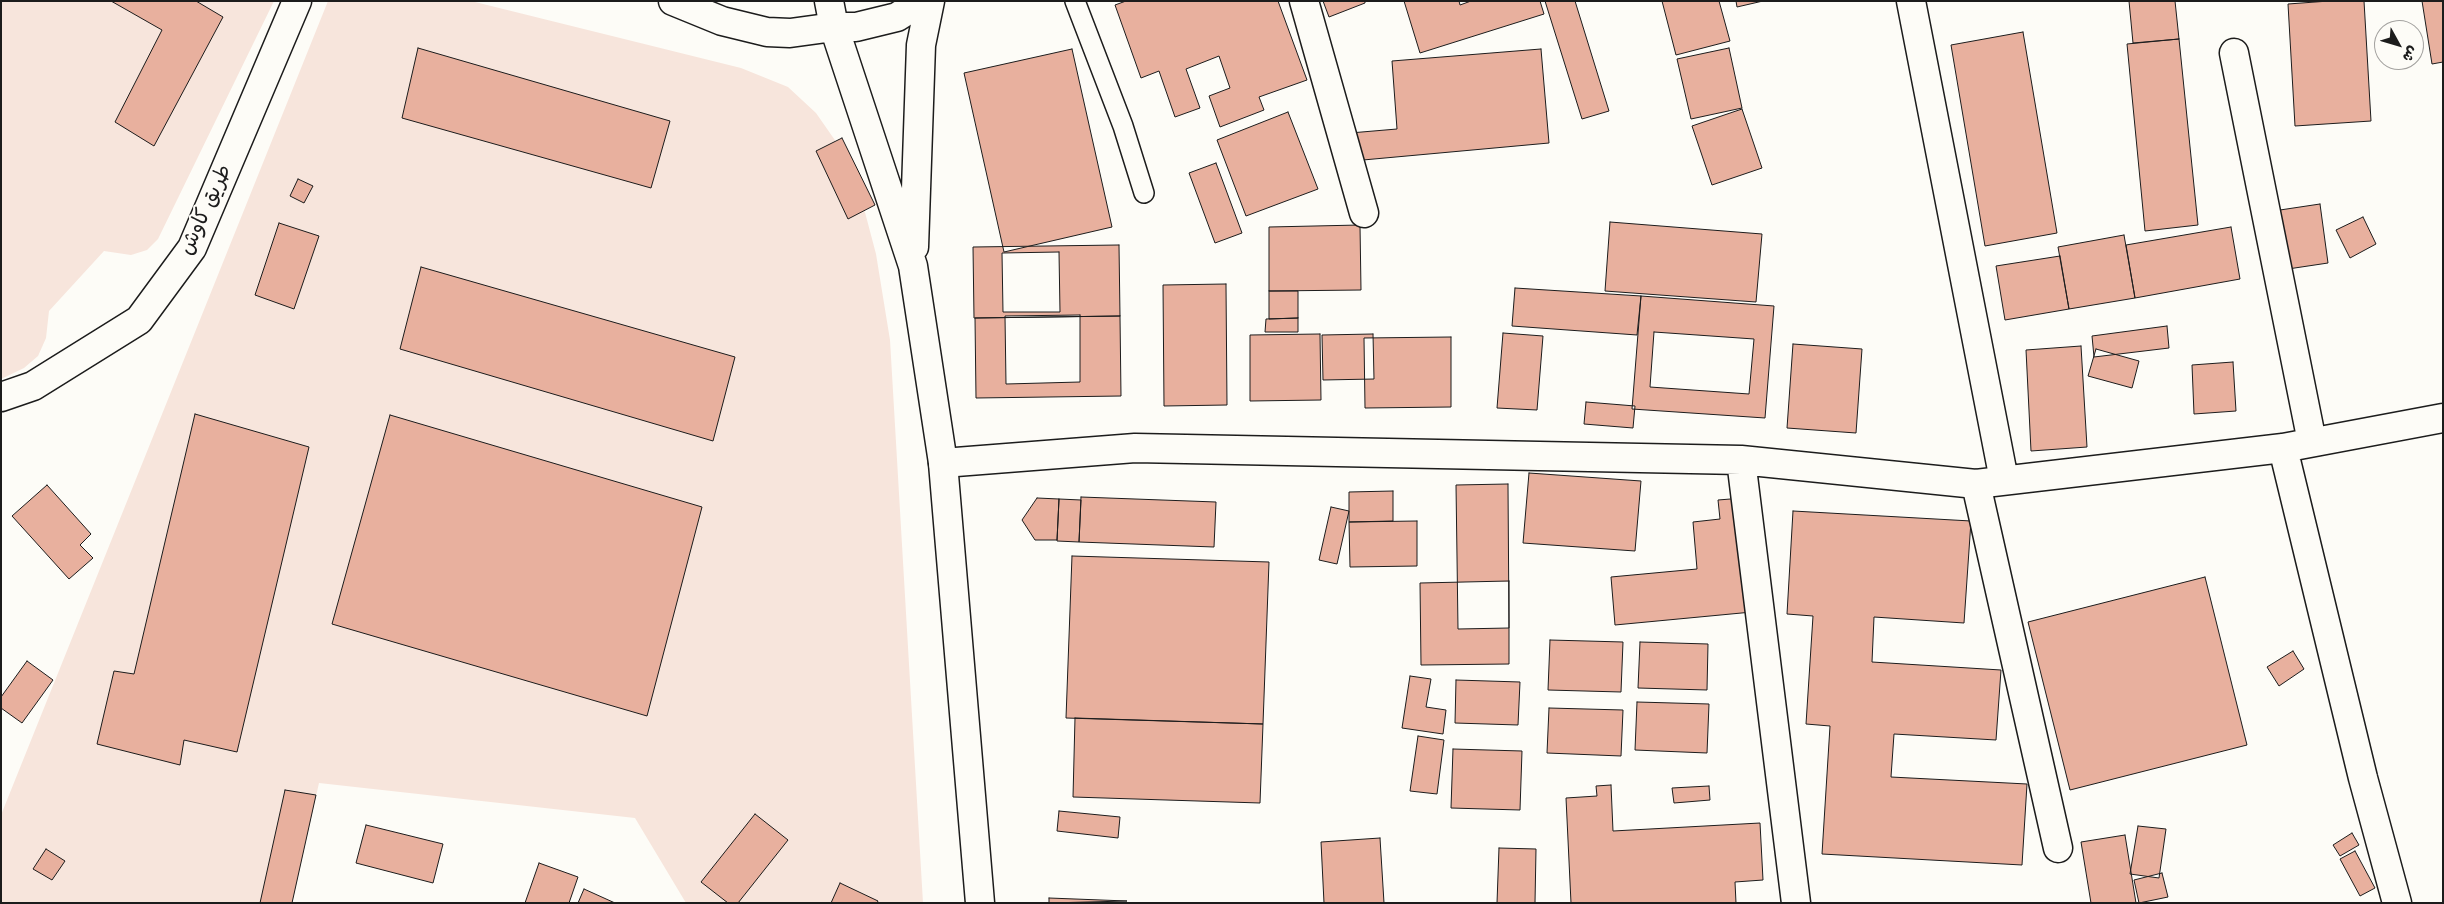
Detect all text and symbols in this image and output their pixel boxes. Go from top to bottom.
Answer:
north arrow [2374,20,2424,70]
text: ش [2399,43,2422,65]
street label: طريق كاوش [174,161,238,259]

